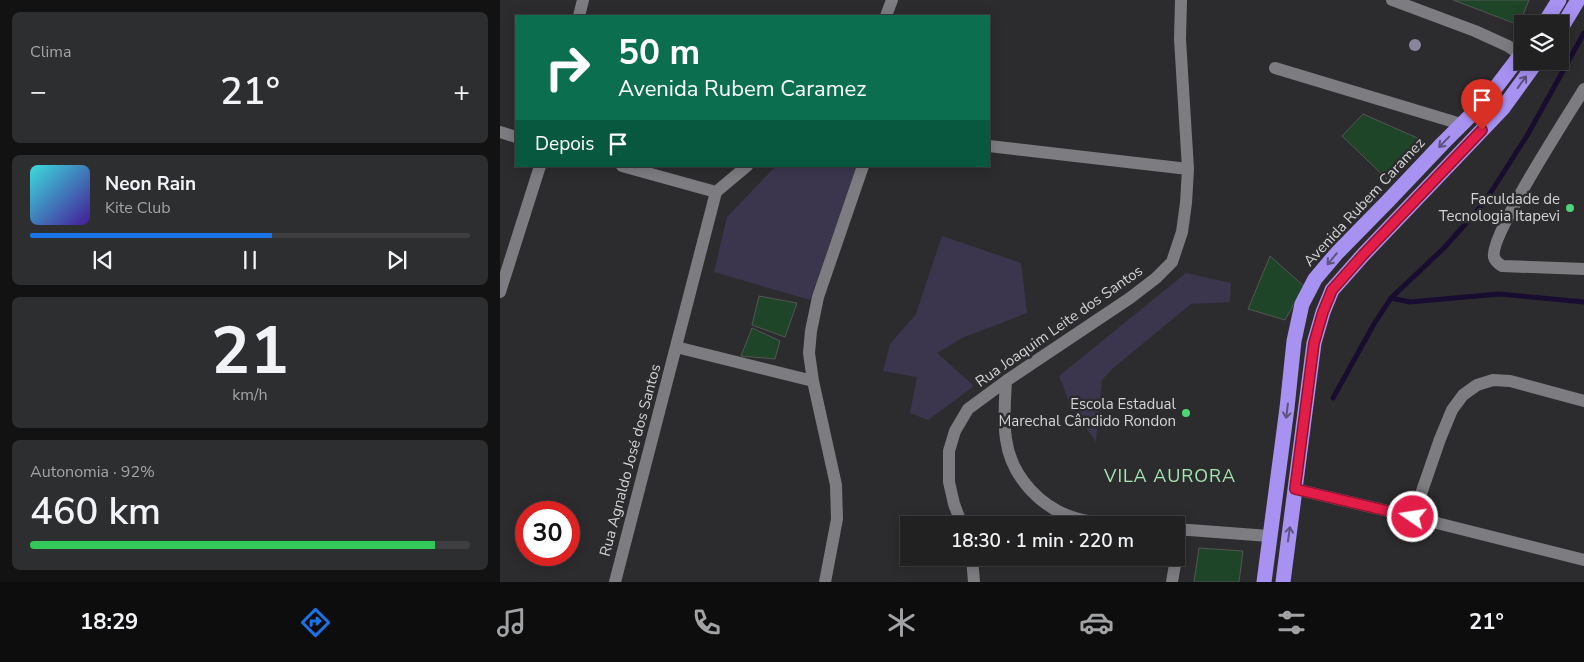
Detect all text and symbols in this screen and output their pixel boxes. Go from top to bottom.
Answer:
map controls [1514,15,1569,70]
button: layers [1514,15,1569,70]
text: 50 m [618,29,700,76]
icon: right [535,35,600,100]
text: Clima [30,41,71,63]
text: 21° [220,66,280,117]
text: − [30,73,47,111]
text: + [453,73,470,111]
text: Avenida Rubem Caramez [618,74,866,104]
one-way arrow [1517,76,1527,90]
pin [1461,79,1503,130]
icon: arrive [1468,86,1496,114]
icon: arrive [604,130,632,158]
text: Depois [535,131,594,157]
street label: Avenida Rubem Caramez [1299,133,1429,271]
one-way arrow [1438,135,1450,148]
text: Neon Rain [105,171,196,197]
place label: Faculdade de Tecnologia Itapevi [1439,189,1560,226]
text: Kite Club [105,197,171,219]
marker: Faculdade de Tecnologia Itapevi [1564,202,1576,214]
icon: previous [89,246,117,274]
icon: pause [236,246,264,274]
icon: next [383,246,411,274]
one-way arrow [1326,252,1337,265]
street label: Rua Joaquim Leite dos Santos [971,260,1147,392]
text: 21 [211,307,289,396]
street label: Rua Agnaldo José dos Santos [595,362,665,558]
text: km/h [232,384,268,406]
place label: Escola Estadual Marechal Cândido Rondon [998,394,1177,431]
one-way arrow [1282,403,1292,419]
marker: Escola Estadual Marechal Cândido Rondon [1180,407,1192,419]
text: Autonomia · 92% [30,461,155,483]
district label: VILA AURORA [1103,464,1236,488]
text: 460 km [30,486,161,537]
position arrow [1386,490,1438,542]
speed limit sign: 30 [515,501,580,566]
one-way arrow [1284,526,1294,542]
text: 18:30 · 1 min · 220 m [951,528,1134,554]
icon: directions [298,605,333,640]
icon: music [494,605,529,640]
icon: phone [689,605,724,640]
icon: climate [884,605,919,640]
icon: car [1079,605,1114,640]
icon: filters [1274,605,1309,640]
text: 18:29 [80,607,138,637]
text: 21° [1469,607,1504,637]

